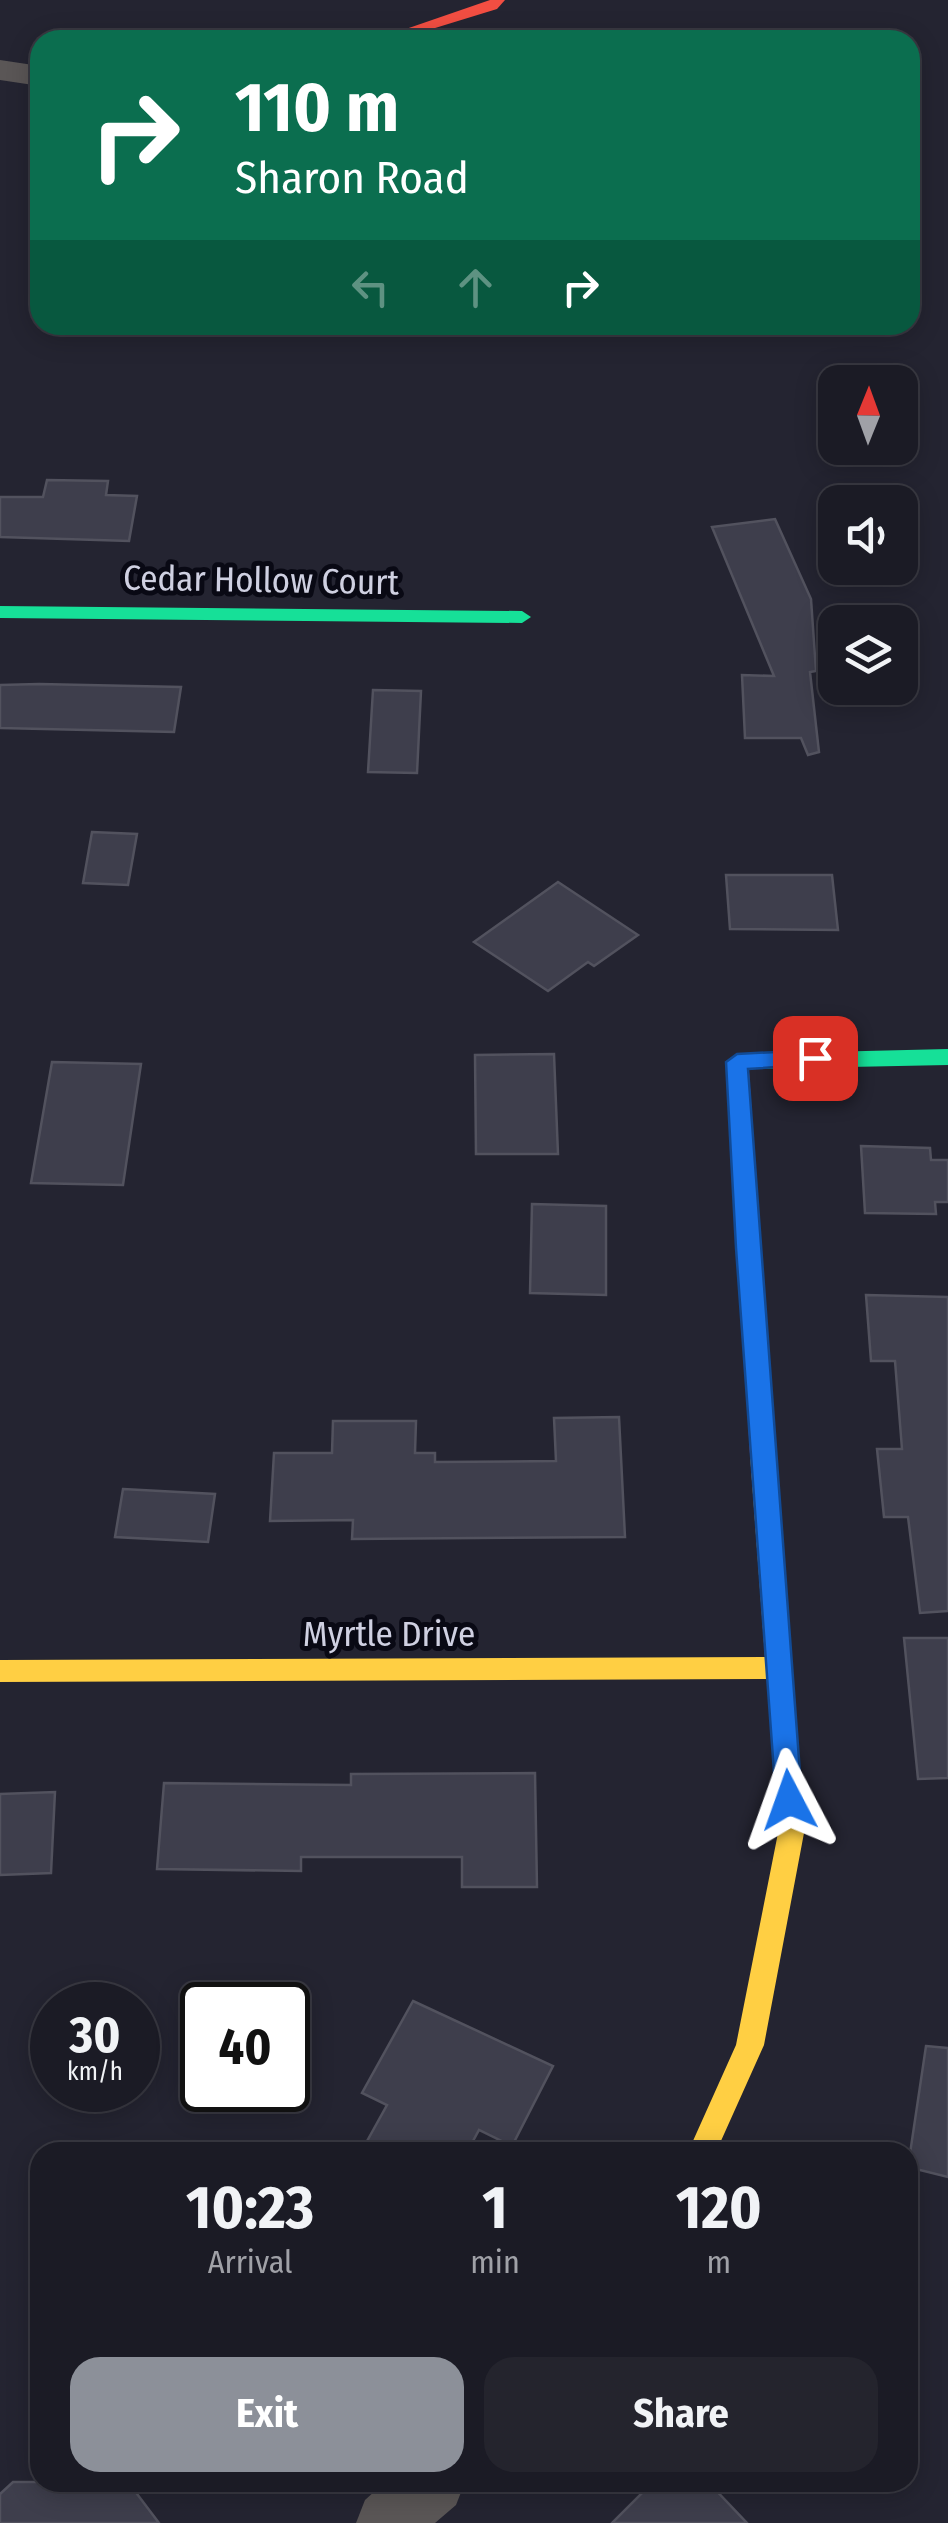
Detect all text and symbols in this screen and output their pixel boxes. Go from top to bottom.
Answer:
text: 110 m [235,66,399,150]
icon: right [70,70,200,200]
text: Sharon Road [235,151,469,205]
icon: left [343,260,398,315]
icon: ahead [448,260,503,315]
icon: right [553,260,608,315]
north arrow [818,365,918,465]
map controls [818,365,918,705]
button: sound [818,485,918,585]
street label: Cedar Hollow Court [123,557,400,603]
button: layers [818,605,918,705]
pin [773,1016,858,1101]
icon: arrive [788,1031,843,1086]
street label: Myrtle Drive [303,1613,475,1655]
position arrow [737,1748,841,1852]
speed limit sign: 40 [180,1982,310,2112]
text: 30 [70,2005,120,2065]
text: km/h [67,2057,123,2087]
text: 10:23 [186,2172,314,2244]
text: 1 [482,2172,508,2244]
text: 120 [676,2172,762,2244]
text: Arrival [208,2243,293,2281]
text: min [470,2243,520,2281]
text: m [707,2243,731,2281]
button: Exit [70,2357,464,2472]
button: Share [484,2357,878,2472]

